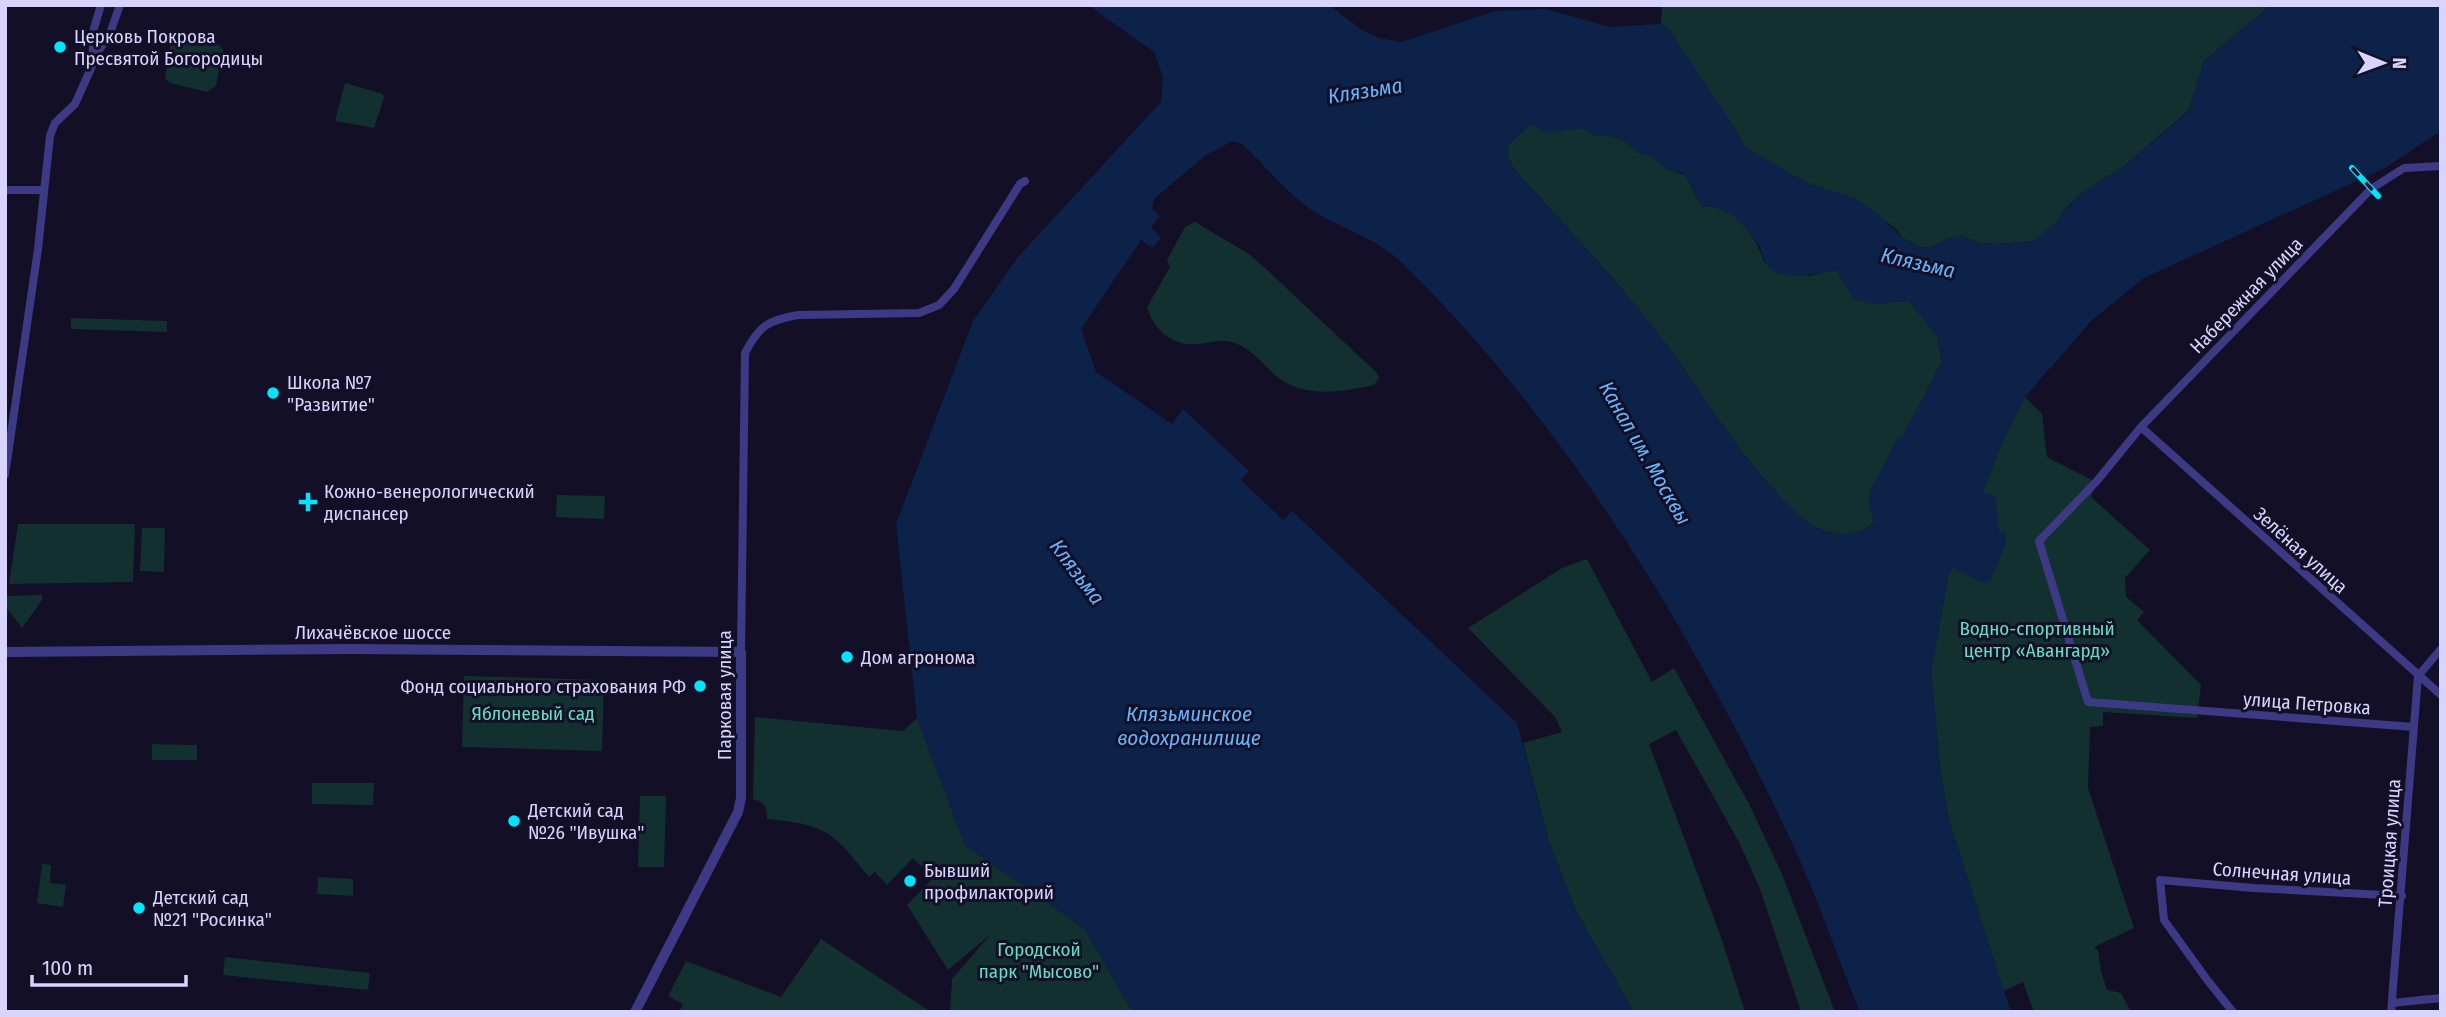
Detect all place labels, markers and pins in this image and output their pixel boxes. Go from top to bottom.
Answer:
place label: Церковь Покрова Пресвятой Богородицы [74,25,263,70]
marker: Церковь Покрова Пресвятой Богородицы [52,39,68,55]
place label: Школа №7 "Развитие" [287,371,375,416]
marker: Школа №7 "Развитие" [265,385,281,401]
place label: Кожно-венерологический диспансер [324,480,535,525]
marker: Кожно-венерологический диспансер [298,492,318,512]
place label: Дом агронома [860,646,975,669]
marker: Дом агронома [839,649,855,665]
place label: Фонд социального страхования РФ [400,675,686,698]
marker: Фонд социального страхования РФ [692,678,708,694]
place label: Детский сад №26 "Ивушка" [527,799,644,844]
marker: Детский сад №26 "Ивушка" [506,813,522,829]
place label: Бывший профилакторий [924,859,1054,904]
marker: Бывший профилакторий [902,873,918,889]
place label: Детский сад №21 "Росинка" [152,886,272,931]
marker: Детский сад №21 "Росинка" [131,900,147,916]

